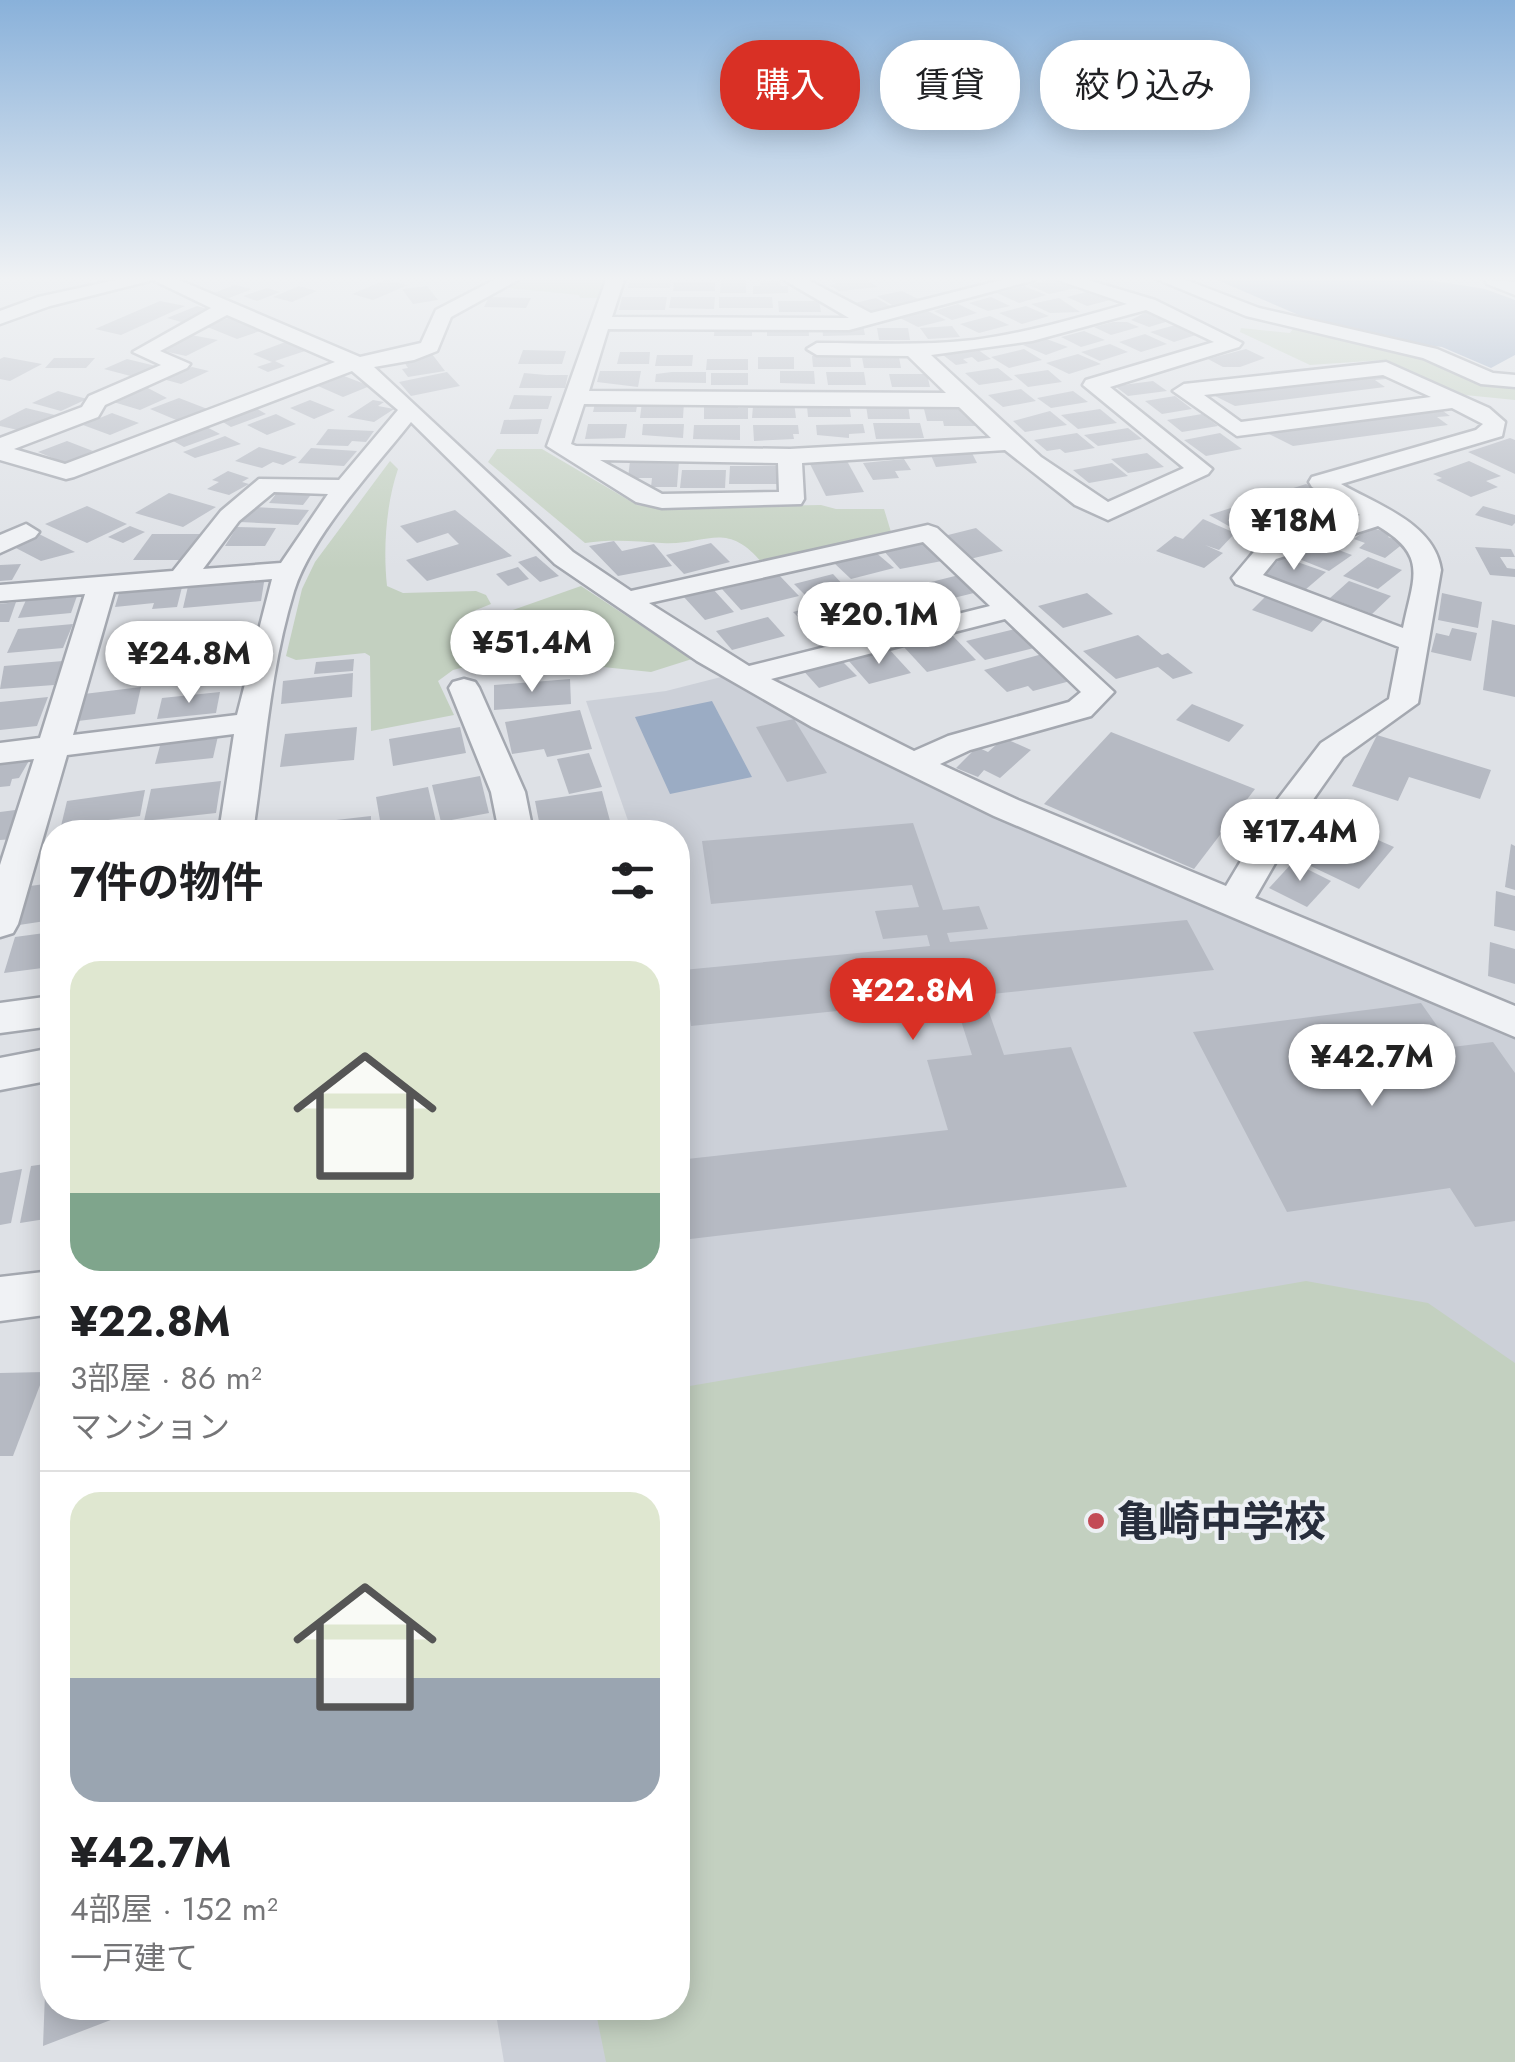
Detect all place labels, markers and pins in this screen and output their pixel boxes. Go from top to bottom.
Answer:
pin: ¥18M [1235,488,1353,573]
pin: ¥20.1M [798,582,960,667]
pin: ¥51.4M [451,610,613,695]
pin: ¥24.8M [108,621,270,706]
pin: ¥17.4M [1219,799,1381,884]
pin: ¥22.8M [832,958,994,1043]
pin: ¥42.7M [1291,1024,1453,1109]
place label: 亀崎中学校 [1116,1491,1326,1552]
marker: 亀崎中学校 [1085,1510,1107,1532]

